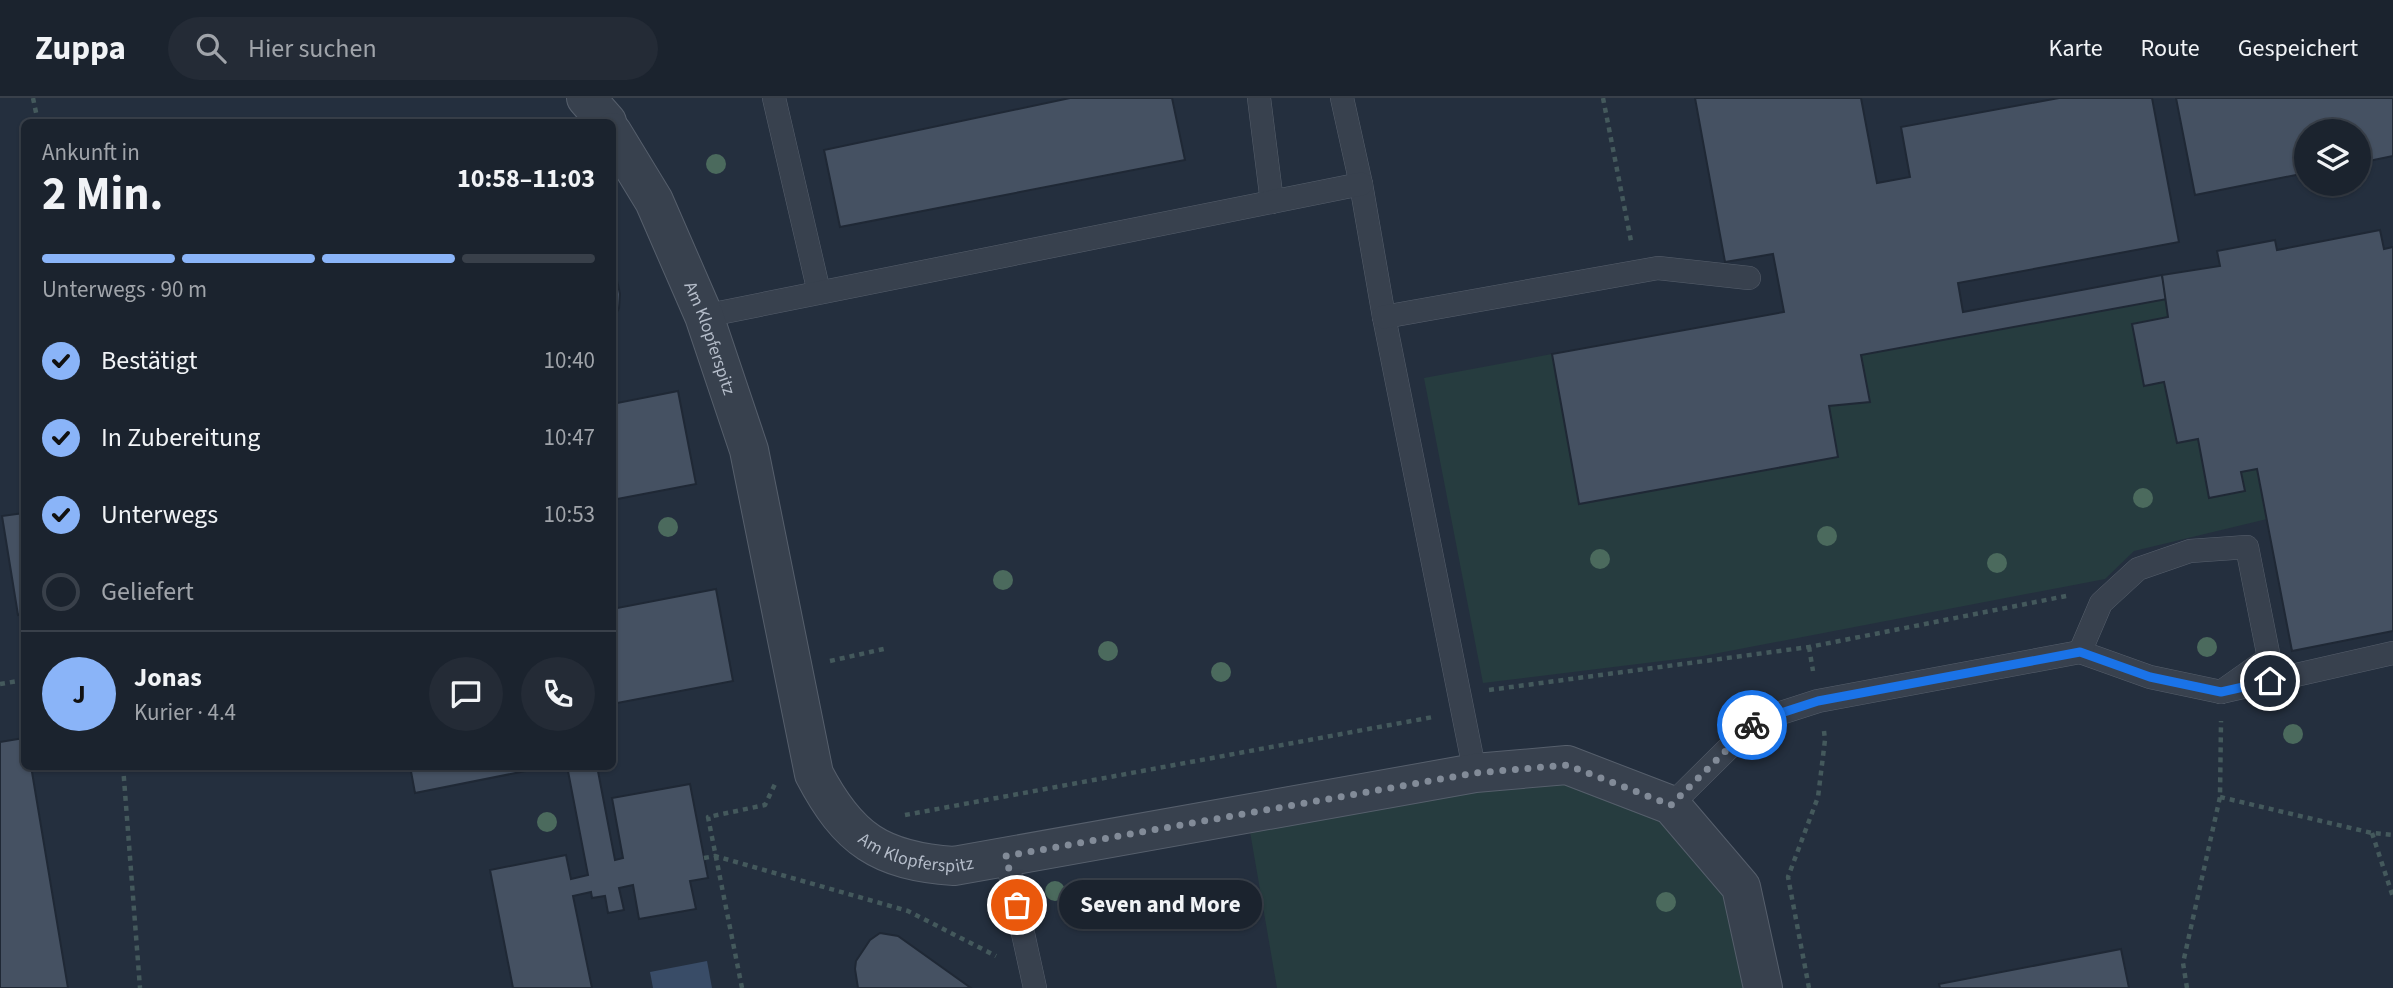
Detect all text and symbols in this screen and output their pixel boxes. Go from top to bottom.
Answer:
search box [168,17,658,80]
text: Zuppa [35,25,126,72]
icon: search [192,29,230,67]
text: Hier suchen [248,30,377,67]
text: Karte [2049,31,2103,66]
text: Route [2141,31,2200,66]
text: Gespeichert [2238,31,2358,66]
map controls [2294,119,2371,196]
button: layers [2294,119,2371,196]
text: Ankunft in [42,136,140,169]
text: 10:58–11:03 [457,160,595,197]
text: 2 Min. [42,162,163,227]
text: Unterwegs · 90 m [42,273,207,306]
street label: Am Klopferspitz [677,278,742,399]
icon: check [42,342,80,380]
text: Bestätigt [101,342,198,379]
text: 10:40 [544,344,595,377]
icon: check [42,419,80,457]
text: In Zubereitung [101,419,260,456]
text: 10:47 [544,421,595,454]
icon: check [42,496,80,534]
text: Unterwegs [101,496,218,533]
text: 10:53 [544,498,595,531]
text: Geliefert [101,573,194,610]
pin [2240,651,2300,711]
button: chat [429,657,503,731]
button: phone [521,657,595,731]
text: Jonas [134,659,202,696]
icon: home [2251,662,2289,700]
text: J [72,676,86,713]
courier [1717,690,1787,760]
text: Kurier · 4.4 [134,696,236,729]
icon: bike [1733,706,1771,744]
street label: Am Klopferspitz [853,827,976,879]
pin [987,875,1047,935]
callout: Seven and More [1059,880,1262,930]
icon: bag [998,886,1036,924]
text: Seven and More [1080,888,1241,921]

